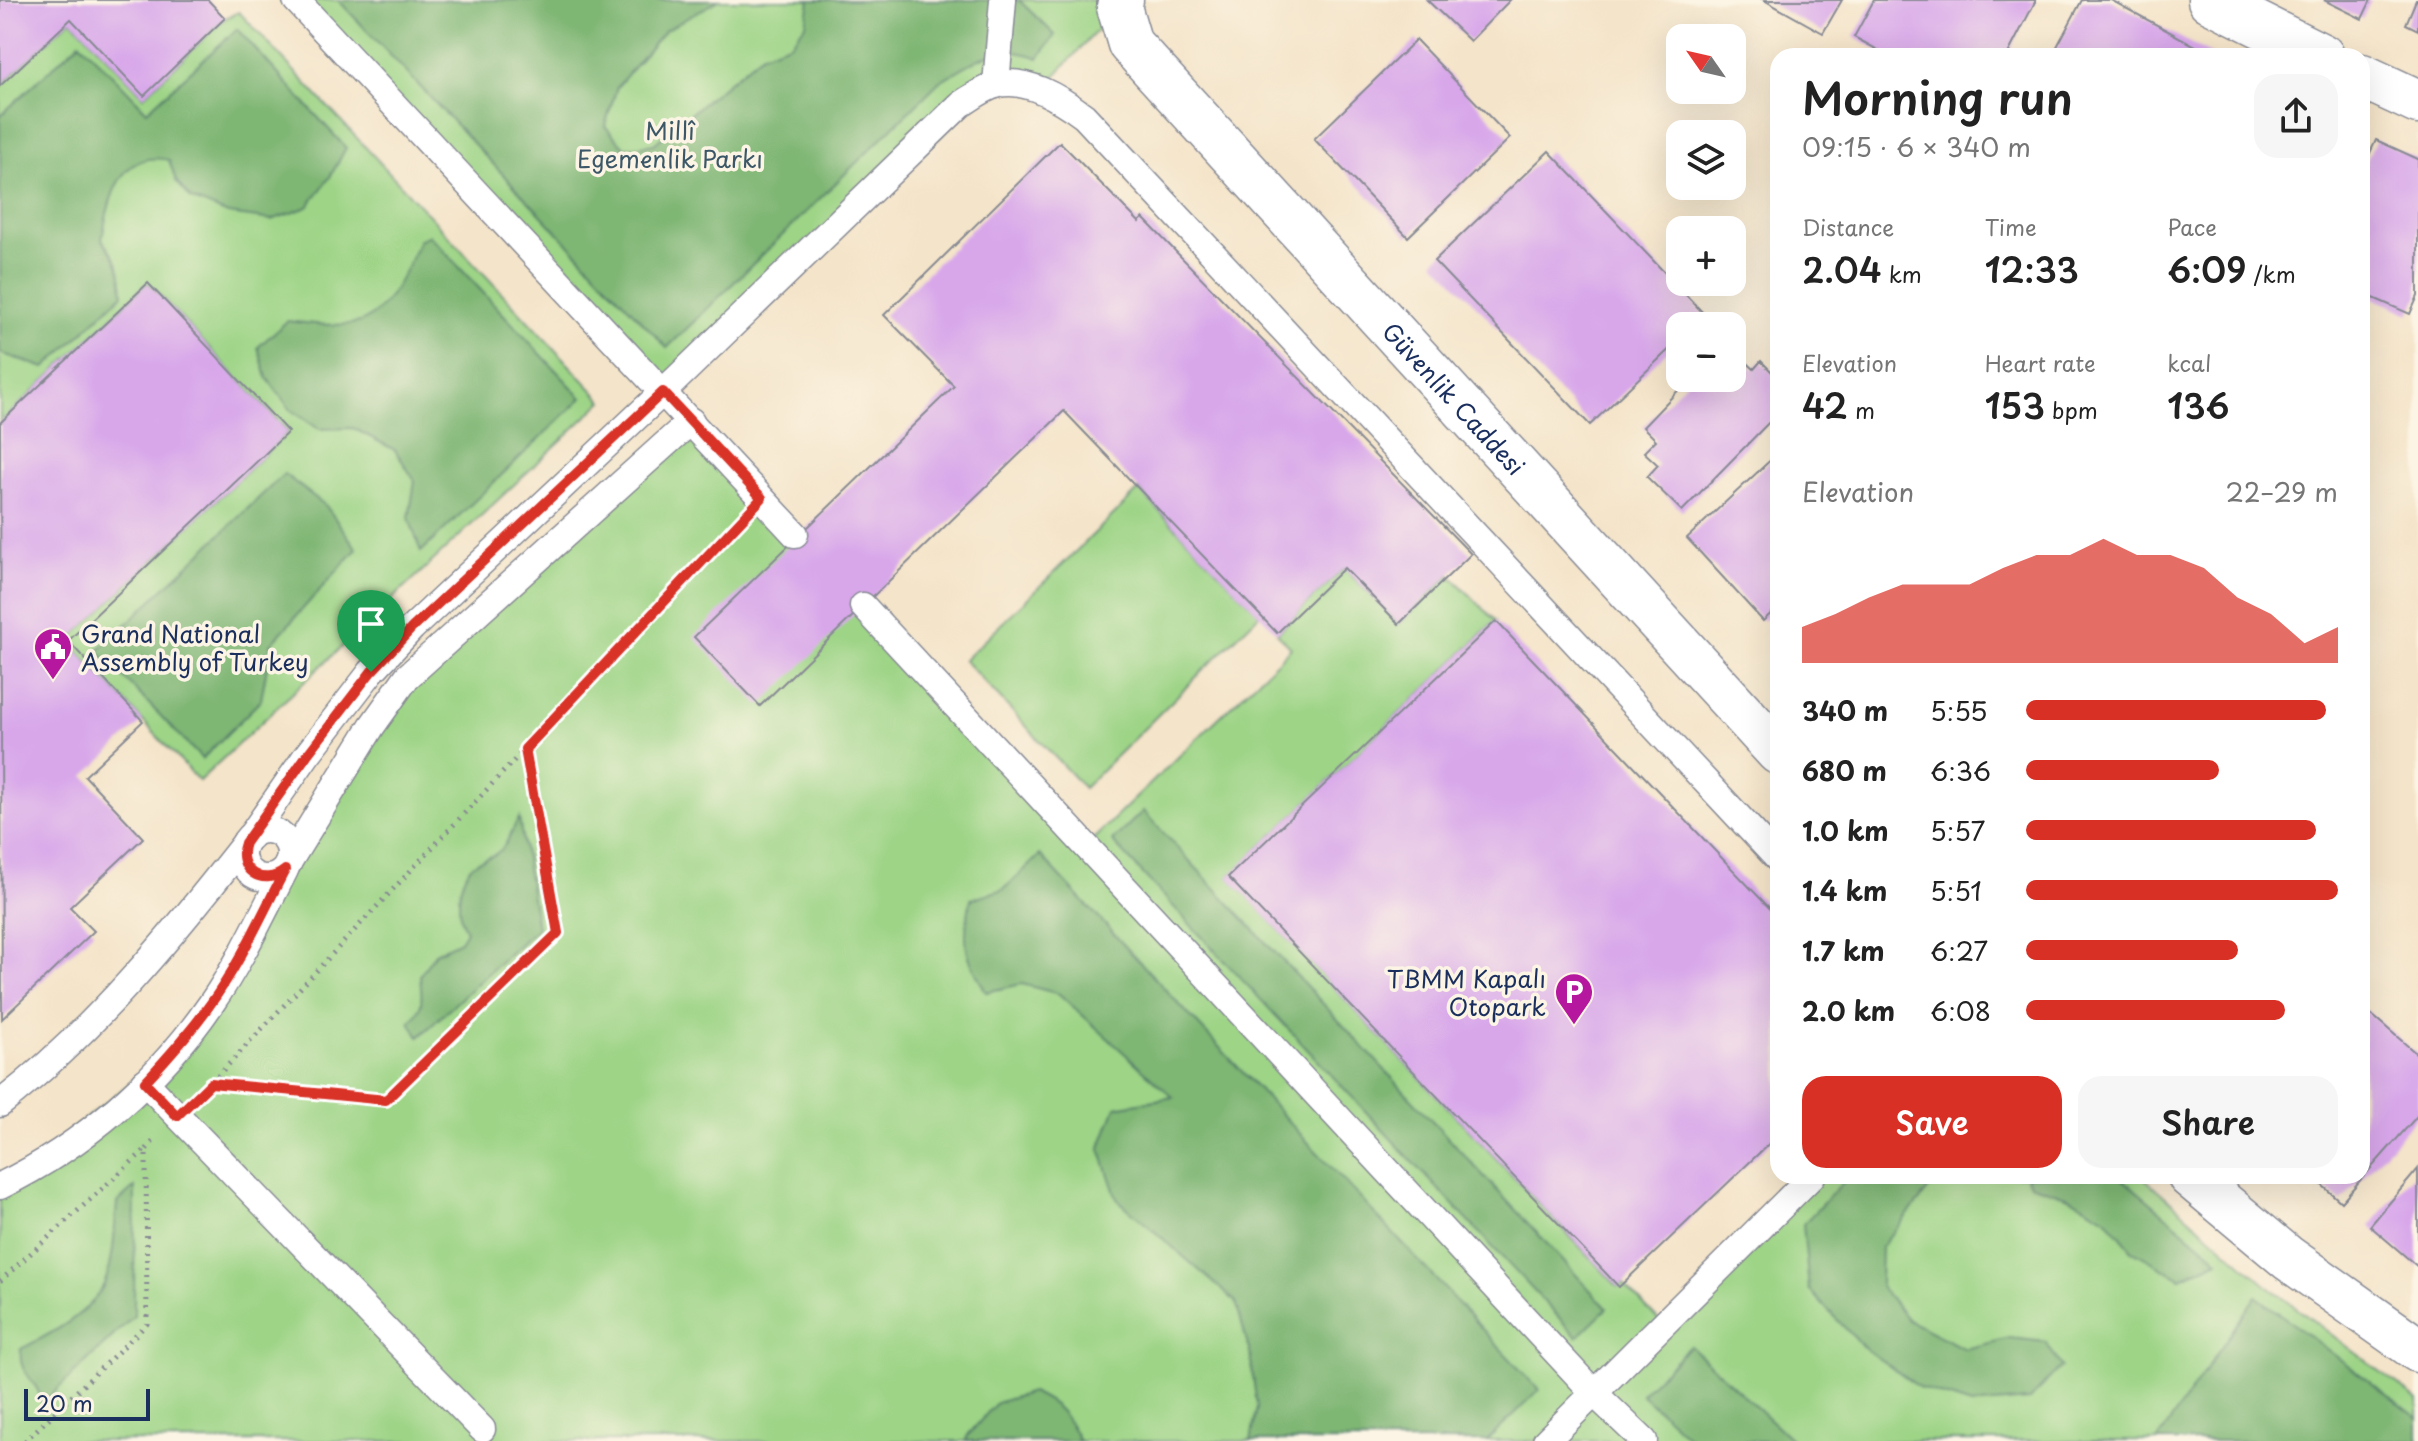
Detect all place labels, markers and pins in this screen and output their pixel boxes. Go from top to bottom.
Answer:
pin [337,590,405,672]
place label: Grand National Assembly of Turkey [81,615,309,679]
public building icon: Grand National Assembly of Turkey [32,626,74,681]
place label: TBMM Kapalı Otopark [1387,960,1546,1024]
parking icon: TBMM Kapalı Otopark [1553,971,1595,1026]

